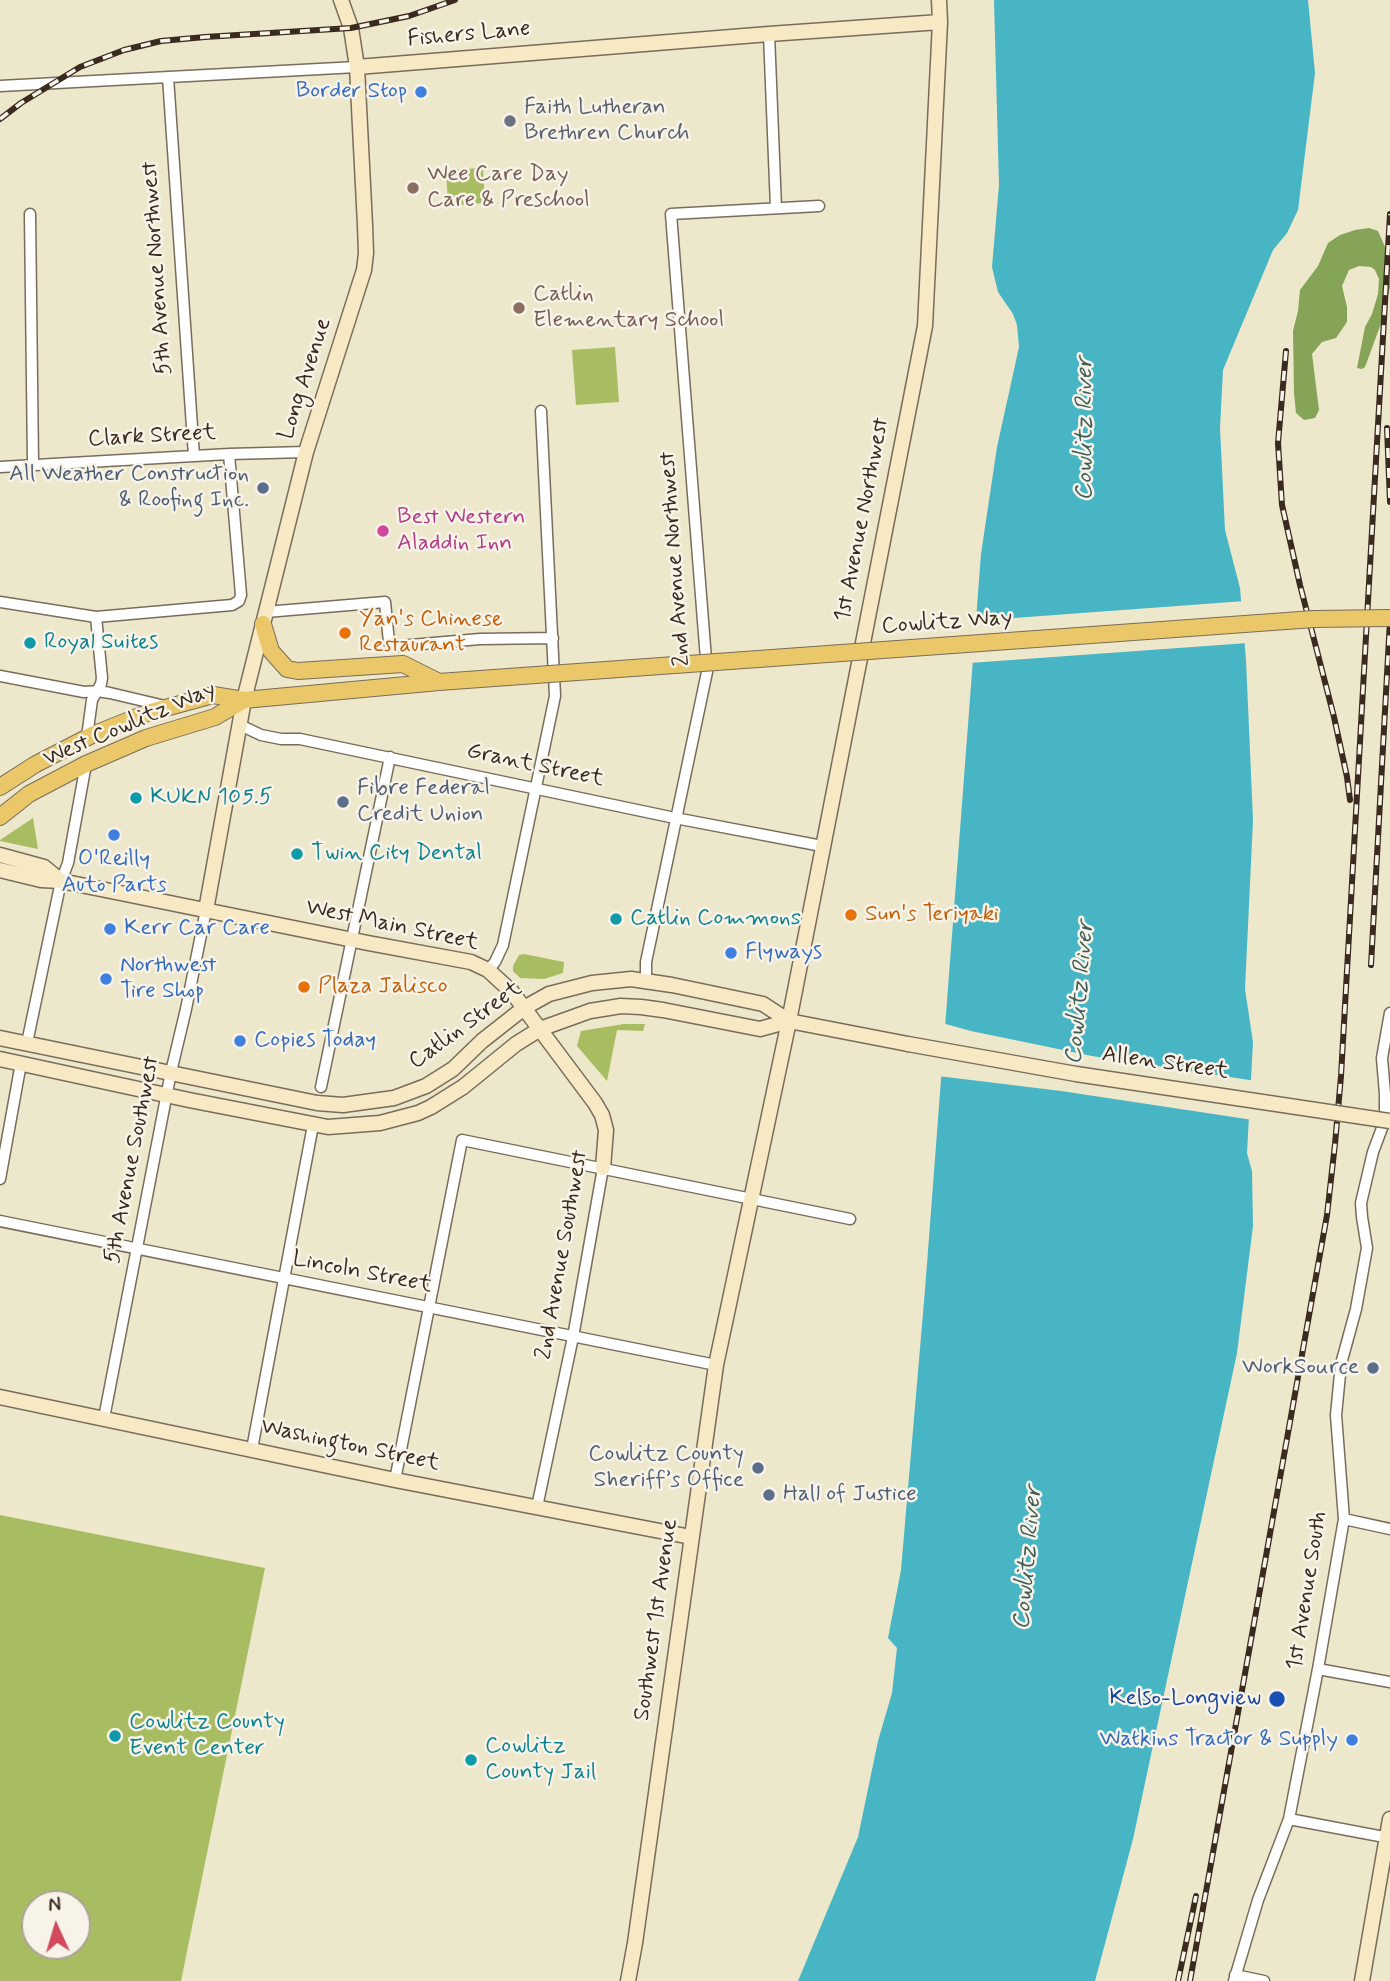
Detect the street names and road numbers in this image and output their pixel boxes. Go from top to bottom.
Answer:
street label: Fishers Lane [406,16,532,54]
street label: 5th Avenue Northwest [137,160,179,376]
street label: Long Avenue [273,315,339,443]
street label: 1st Avenue Northwest [830,416,896,624]
street label: Clark Street [87,420,217,454]
street label: 2nd Avenue Northwest [655,451,697,667]
street label: Cowlitz Way [881,605,1013,641]
street label: West Cowlitz Way [40,676,220,774]
street label: Grant Street [464,738,606,794]
street label: West Main Street [303,894,481,958]
street label: Catlin Street [404,976,528,1076]
street label: Allen Street [1100,1041,1230,1087]
street label: 5th Avenue Southwest [99,1054,167,1266]
street label: 2nd Avenue Southwest [531,1148,595,1362]
street label: Lincoln Street [290,1246,434,1300]
street label: Washington Street [258,1414,442,1478]
street label: 1st Avenue South [1282,1510,1334,1672]
street label: Southwest 1st Avenue [629,1517,685,1723]

